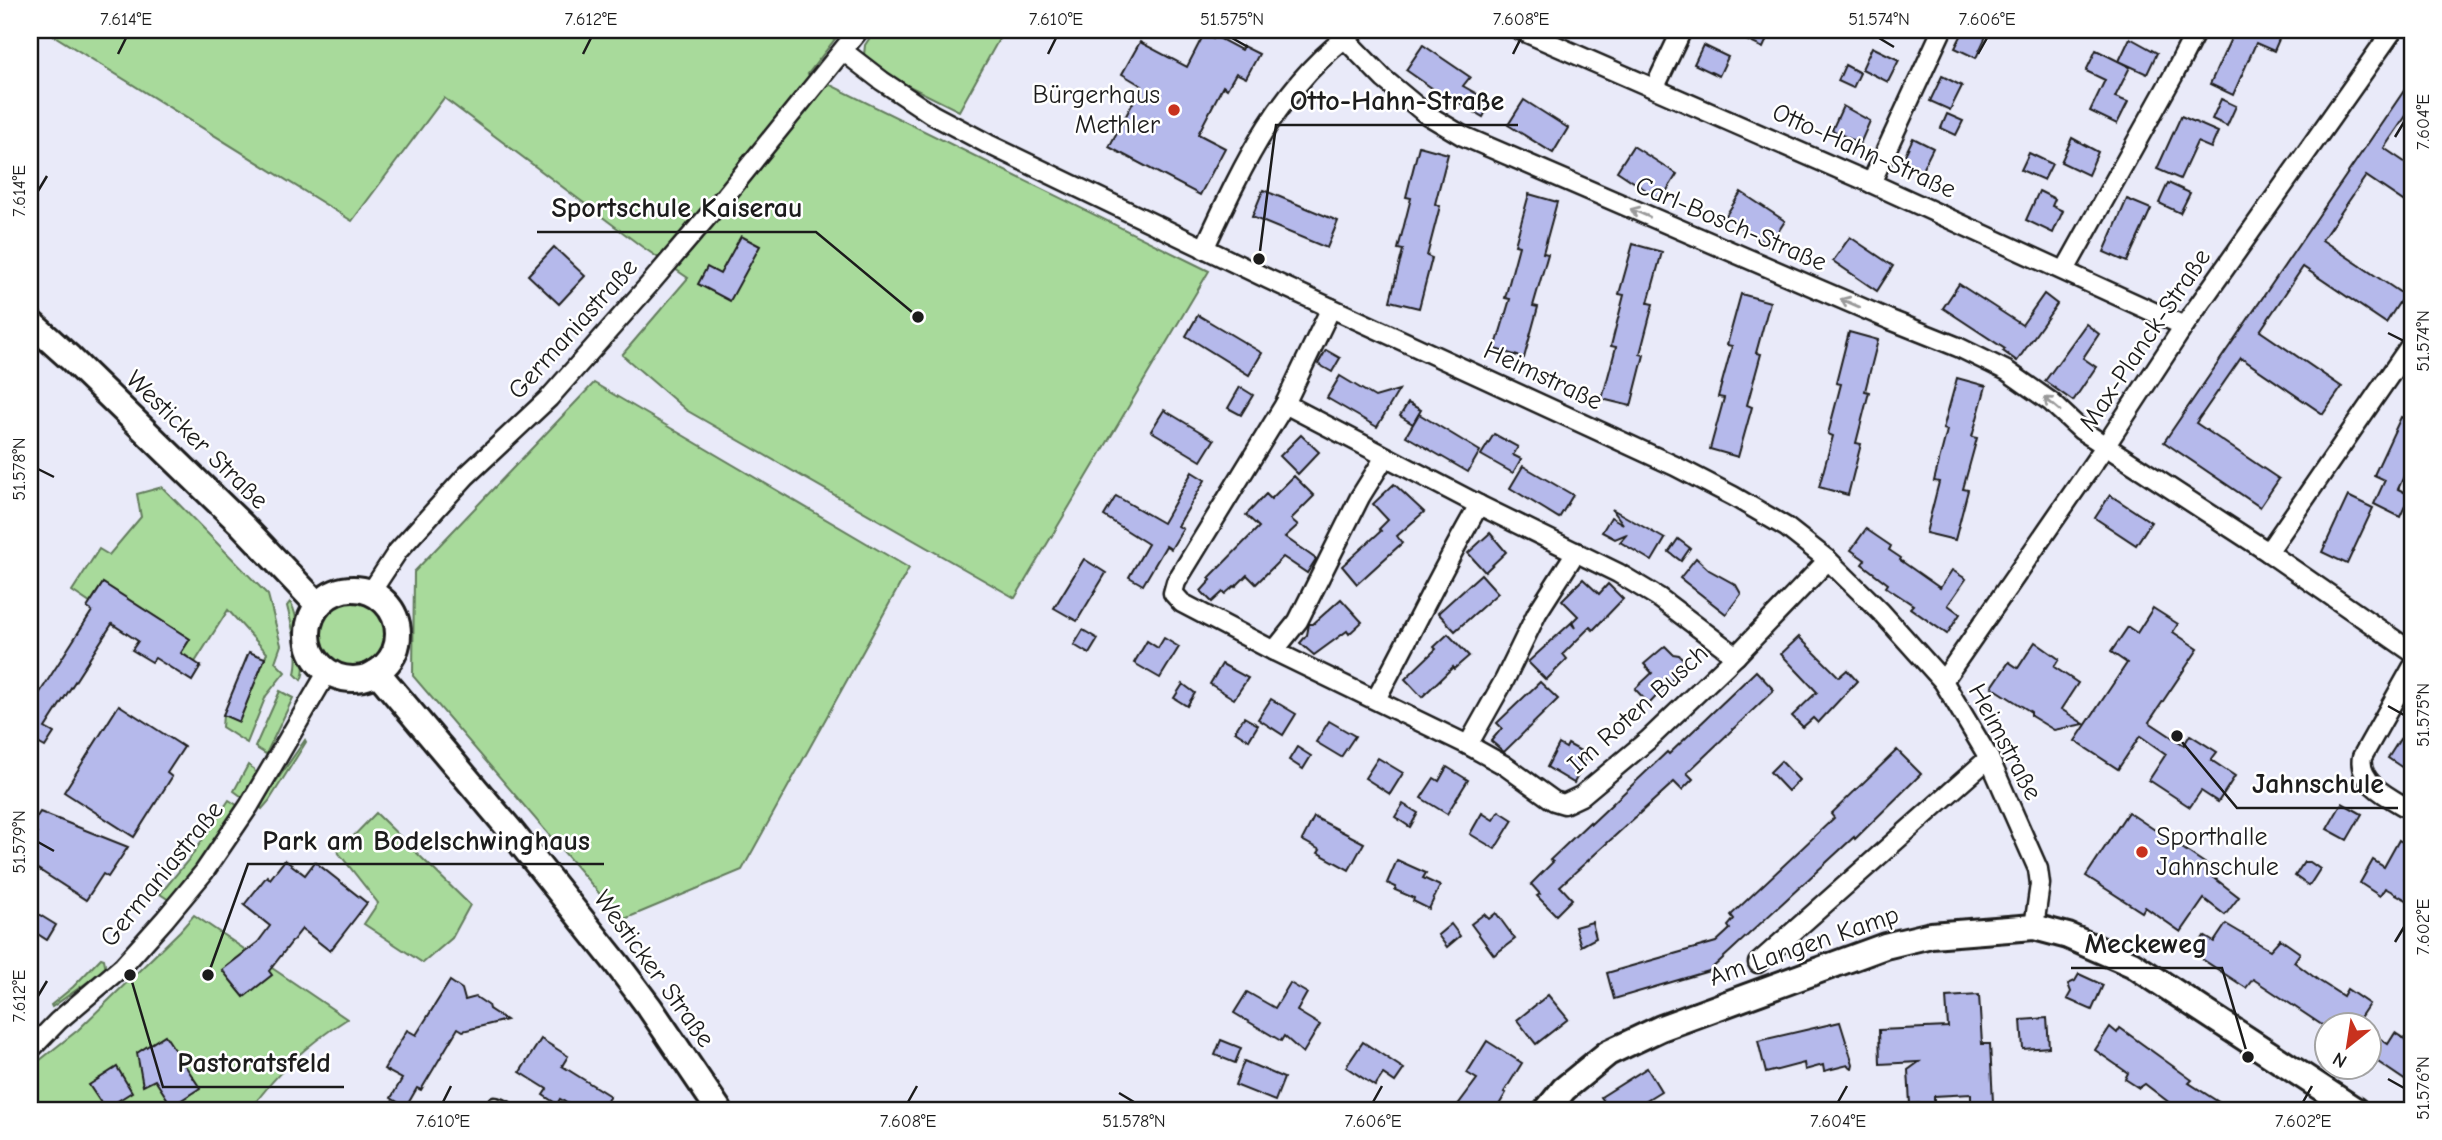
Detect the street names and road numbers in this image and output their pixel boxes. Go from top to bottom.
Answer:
street label: Otto-Hahn-Straße [1768,97,1960,205]
street label: Carl-Bosch-Straße [1631,170,1831,278]
street label: Max-Planck-Straße [2073,243,2217,437]
street label: Germaniastraße [502,253,644,405]
street label: Heimstraße [1479,335,1607,417]
street label: Westicker Straße [120,365,274,515]
street label: Im Roten Busch [1562,638,1714,780]
street label: Heimstraße [1962,679,2048,805]
street label: Germaniastraße [94,795,230,953]
street label: Westicker Straße [587,885,721,1053]
street label: Am Langen Kamp [1705,899,1903,993]

